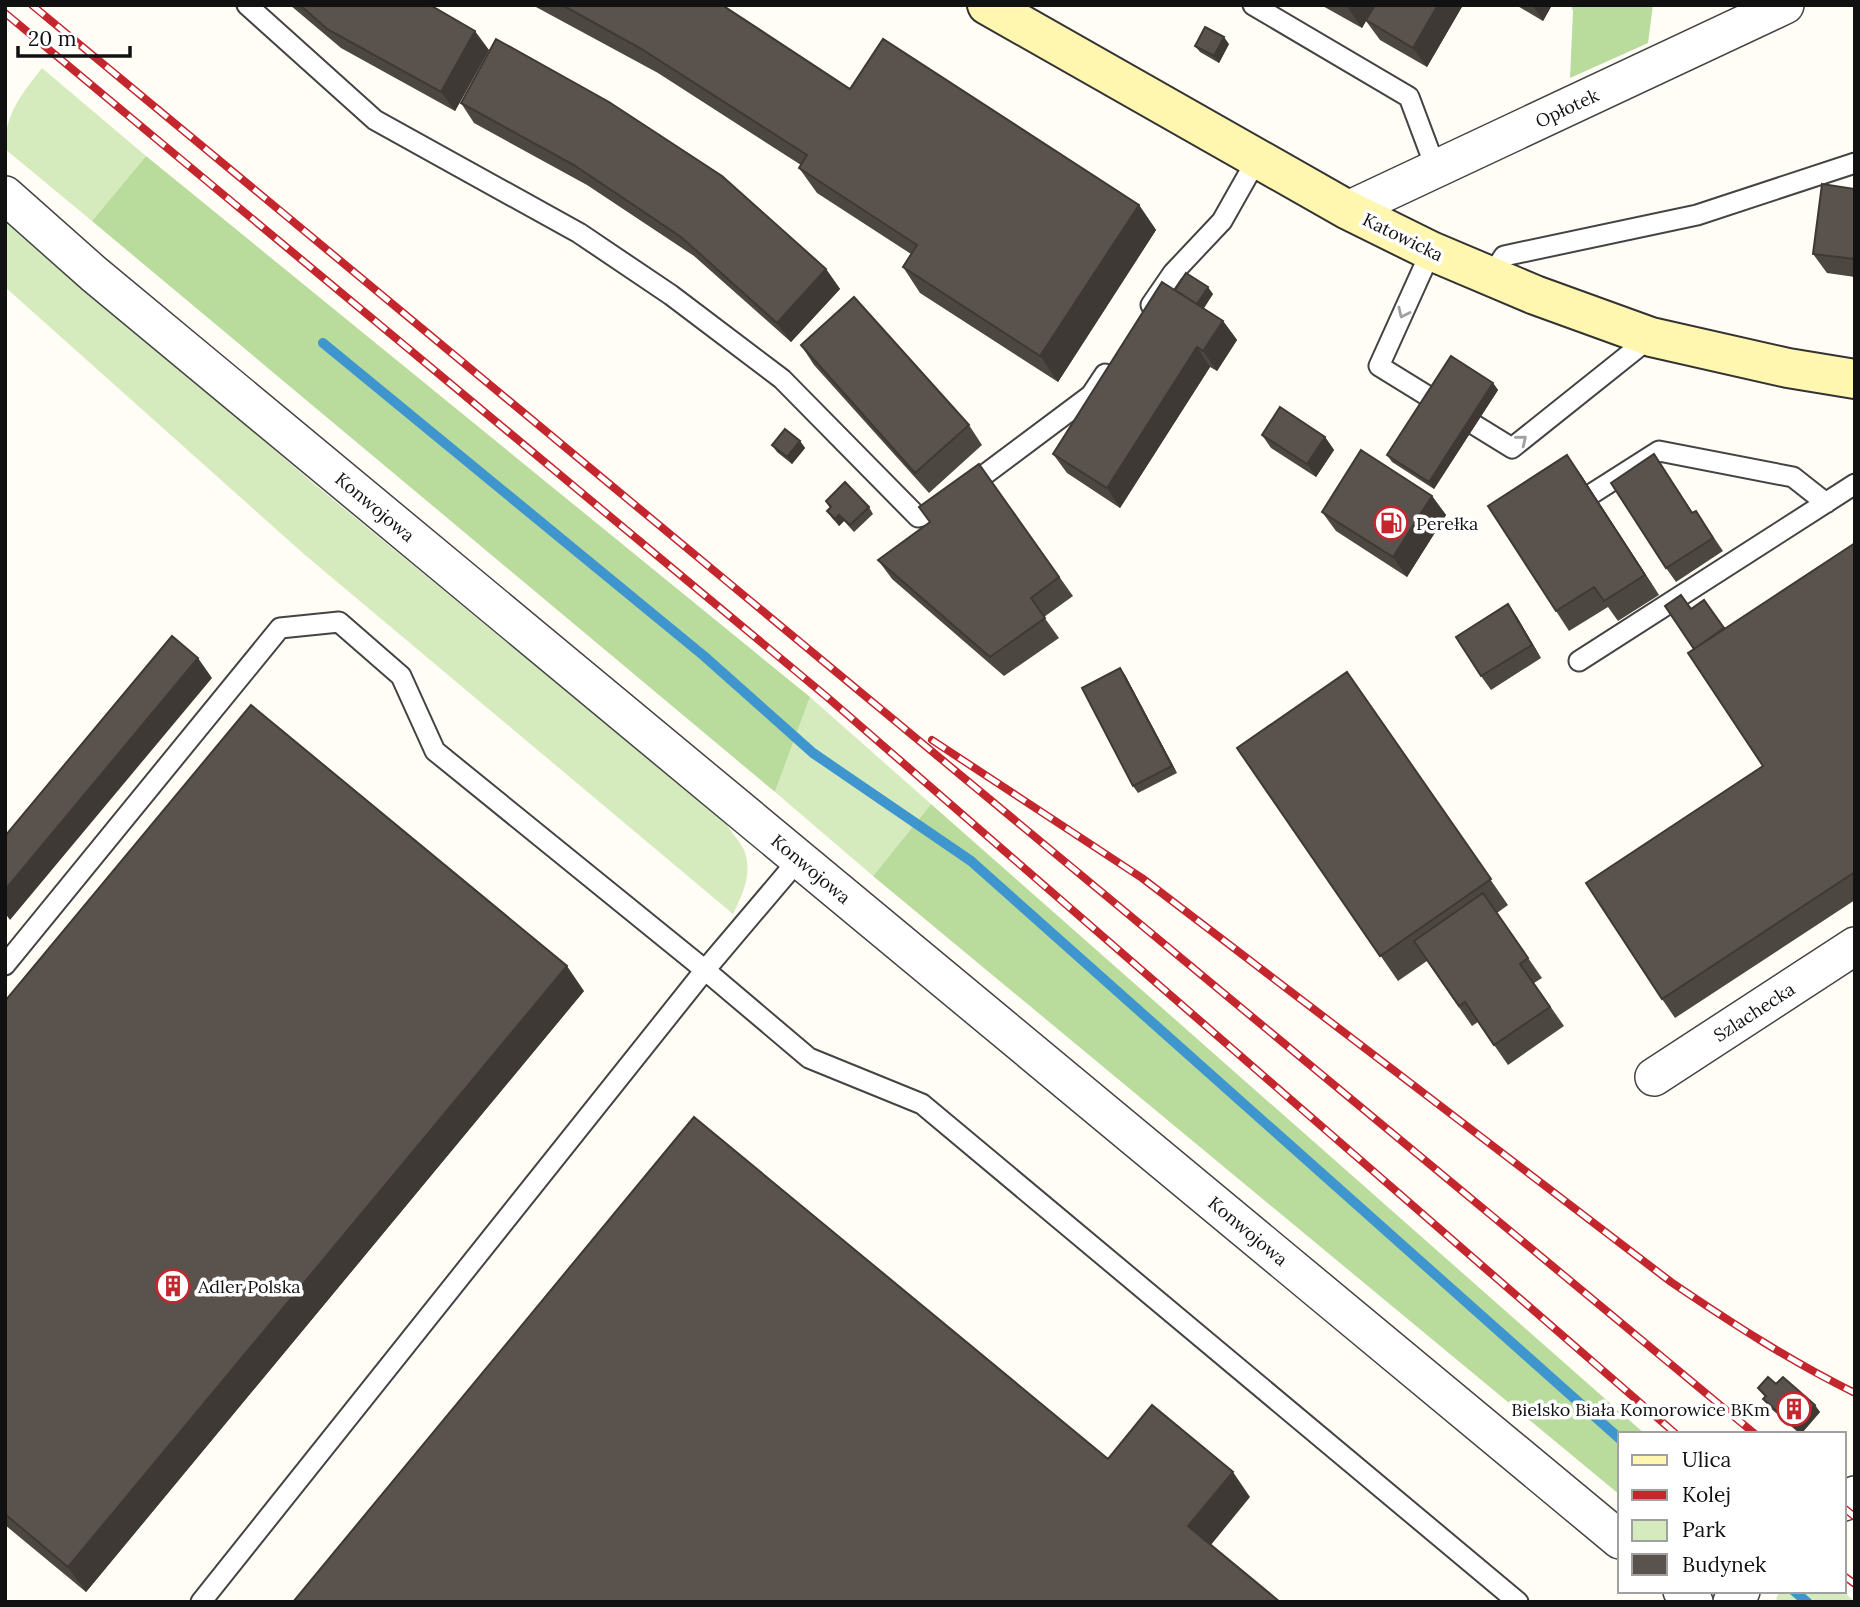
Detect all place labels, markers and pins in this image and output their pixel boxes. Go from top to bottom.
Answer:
fuel station icon: Perełka [1372,504,1410,542]
place label: Perełka [1416,512,1478,535]
building icon: Adler Polska [154,1267,192,1305]
place label: Adler Polska [197,1275,301,1298]
building icon: Bielsko Biała Komorowice BKm [1775,1390,1813,1428]
place label: Bielsko Biała Komorowice BKm [1511,1398,1770,1421]

